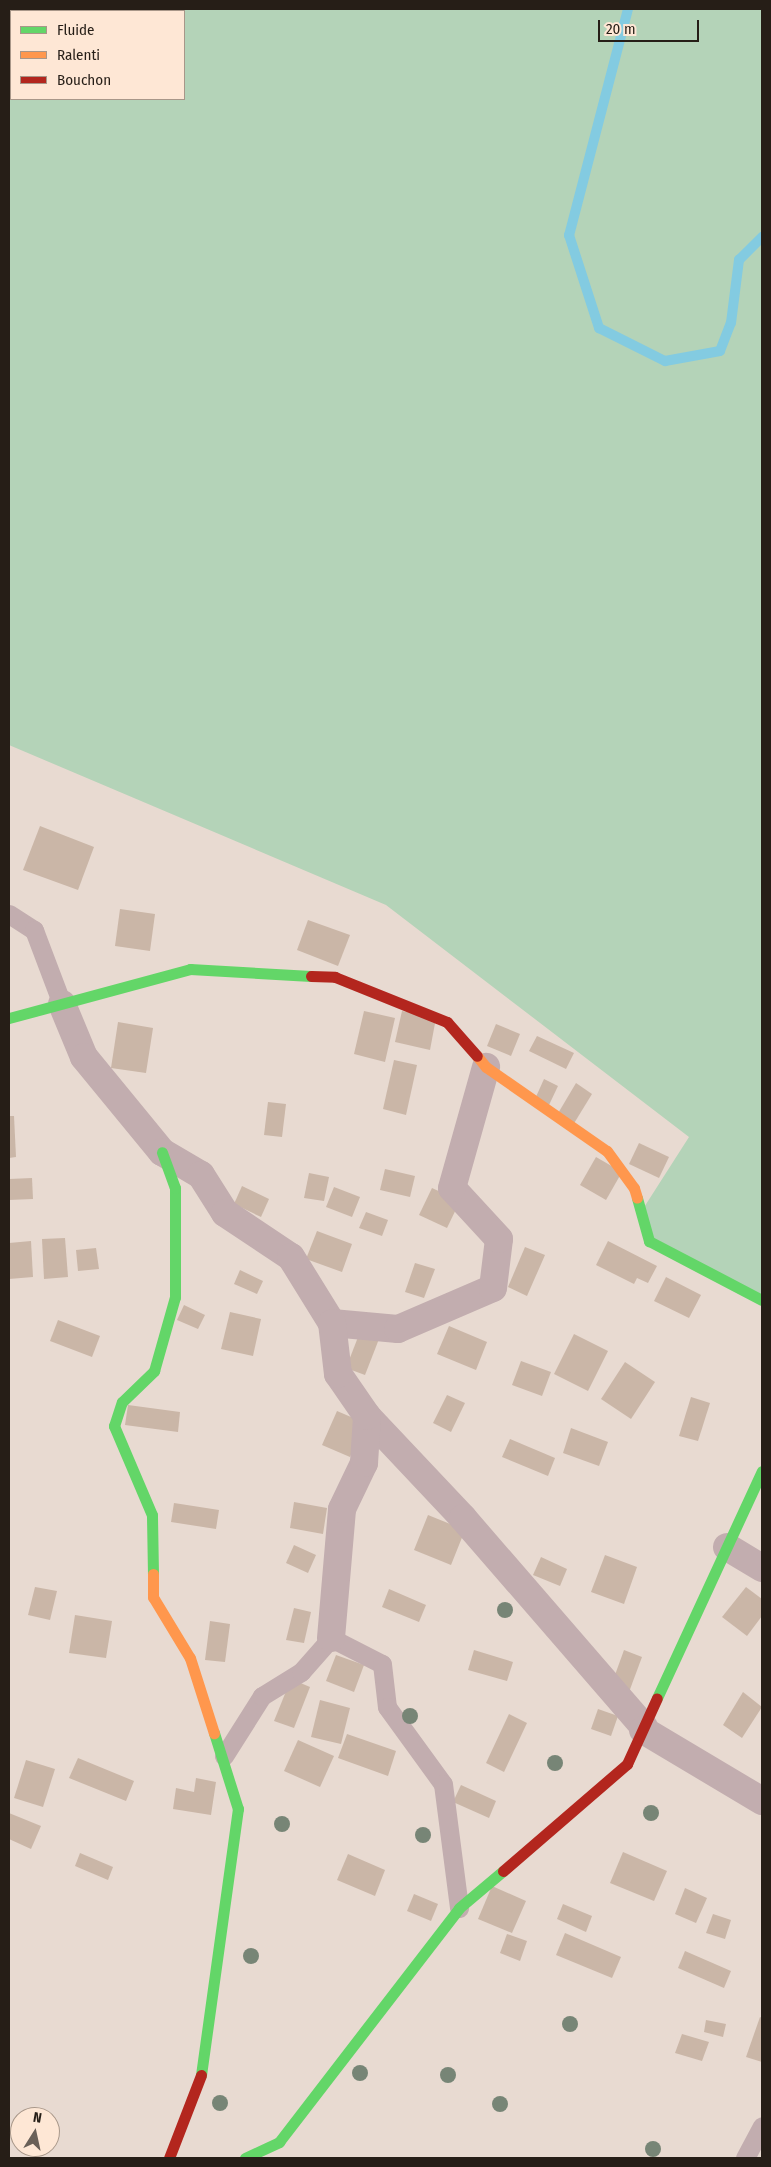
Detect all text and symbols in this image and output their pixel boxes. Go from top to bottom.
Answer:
legend [10,10,185,100]
scale bar [601,10,702,42]
text: 20 m [606,20,636,38]
text: Fluide [57,21,94,39]
text: Ralenti [57,46,100,64]
text: Bouchon [57,71,111,89]
north arrow [10,2107,60,2157]
text: N [32,2109,43,2127]

